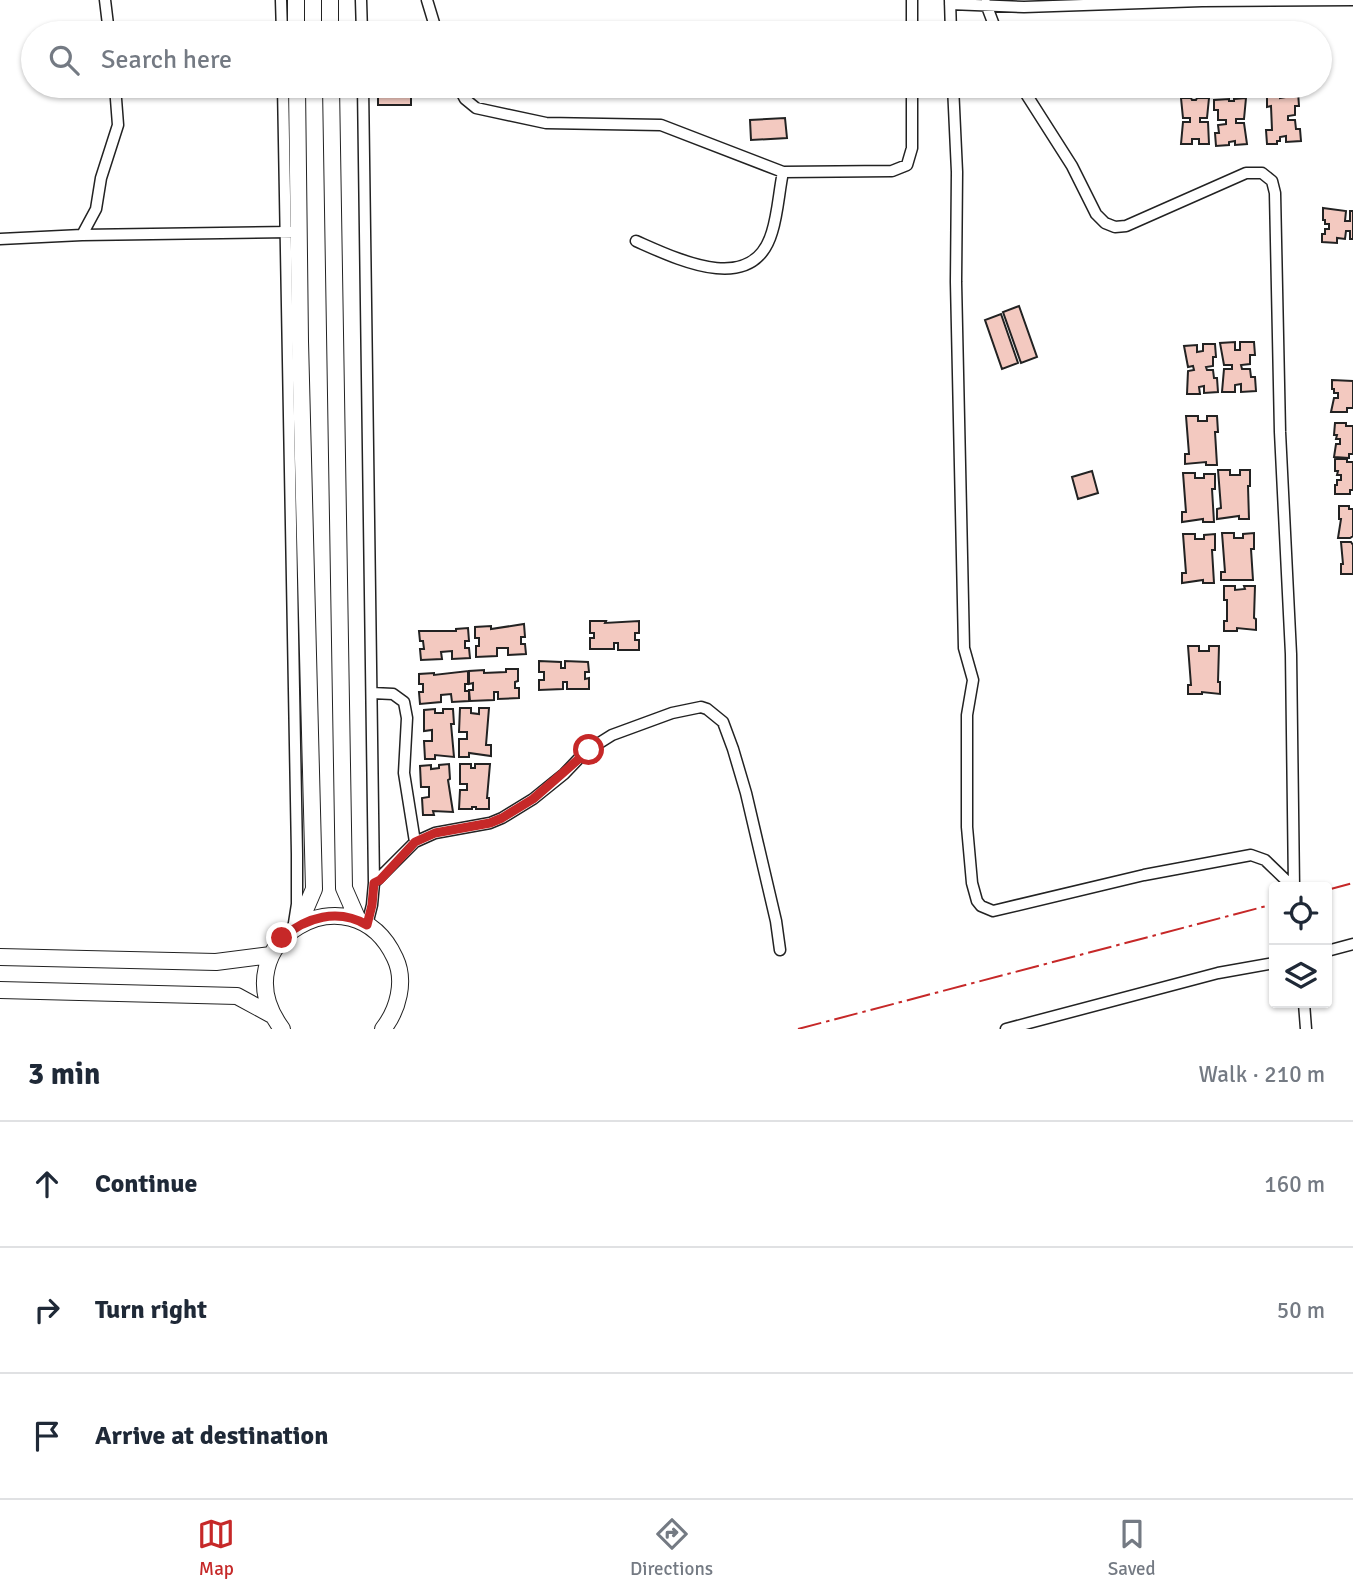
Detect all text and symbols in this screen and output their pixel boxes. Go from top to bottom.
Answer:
search box [21,21,1332,98]
icon: search [45,41,83,79]
text: Search here [101,44,232,76]
route start [573,734,604,765]
map controls [1269,882,1332,1008]
button: locate [1269,882,1332,945]
route end [266,922,297,953]
button: layers [1269,945,1332,1008]
text: 3 min [28,1056,100,1093]
text: Walk · 210 m [1199,1060,1325,1089]
icon: ahead [28,1165,66,1203]
text: Continue [95,1168,197,1200]
text: 160 m [1264,1170,1325,1199]
icon: right [28,1291,66,1329]
text: Turn right [95,1294,207,1326]
text: 50 m [1277,1296,1325,1325]
icon: arrive [28,1417,66,1455]
text: Arrive at destination [95,1420,328,1452]
tab: Map [197,1515,235,1581]
tab: Directions [630,1515,713,1581]
tab: Saved [1108,1515,1156,1581]

